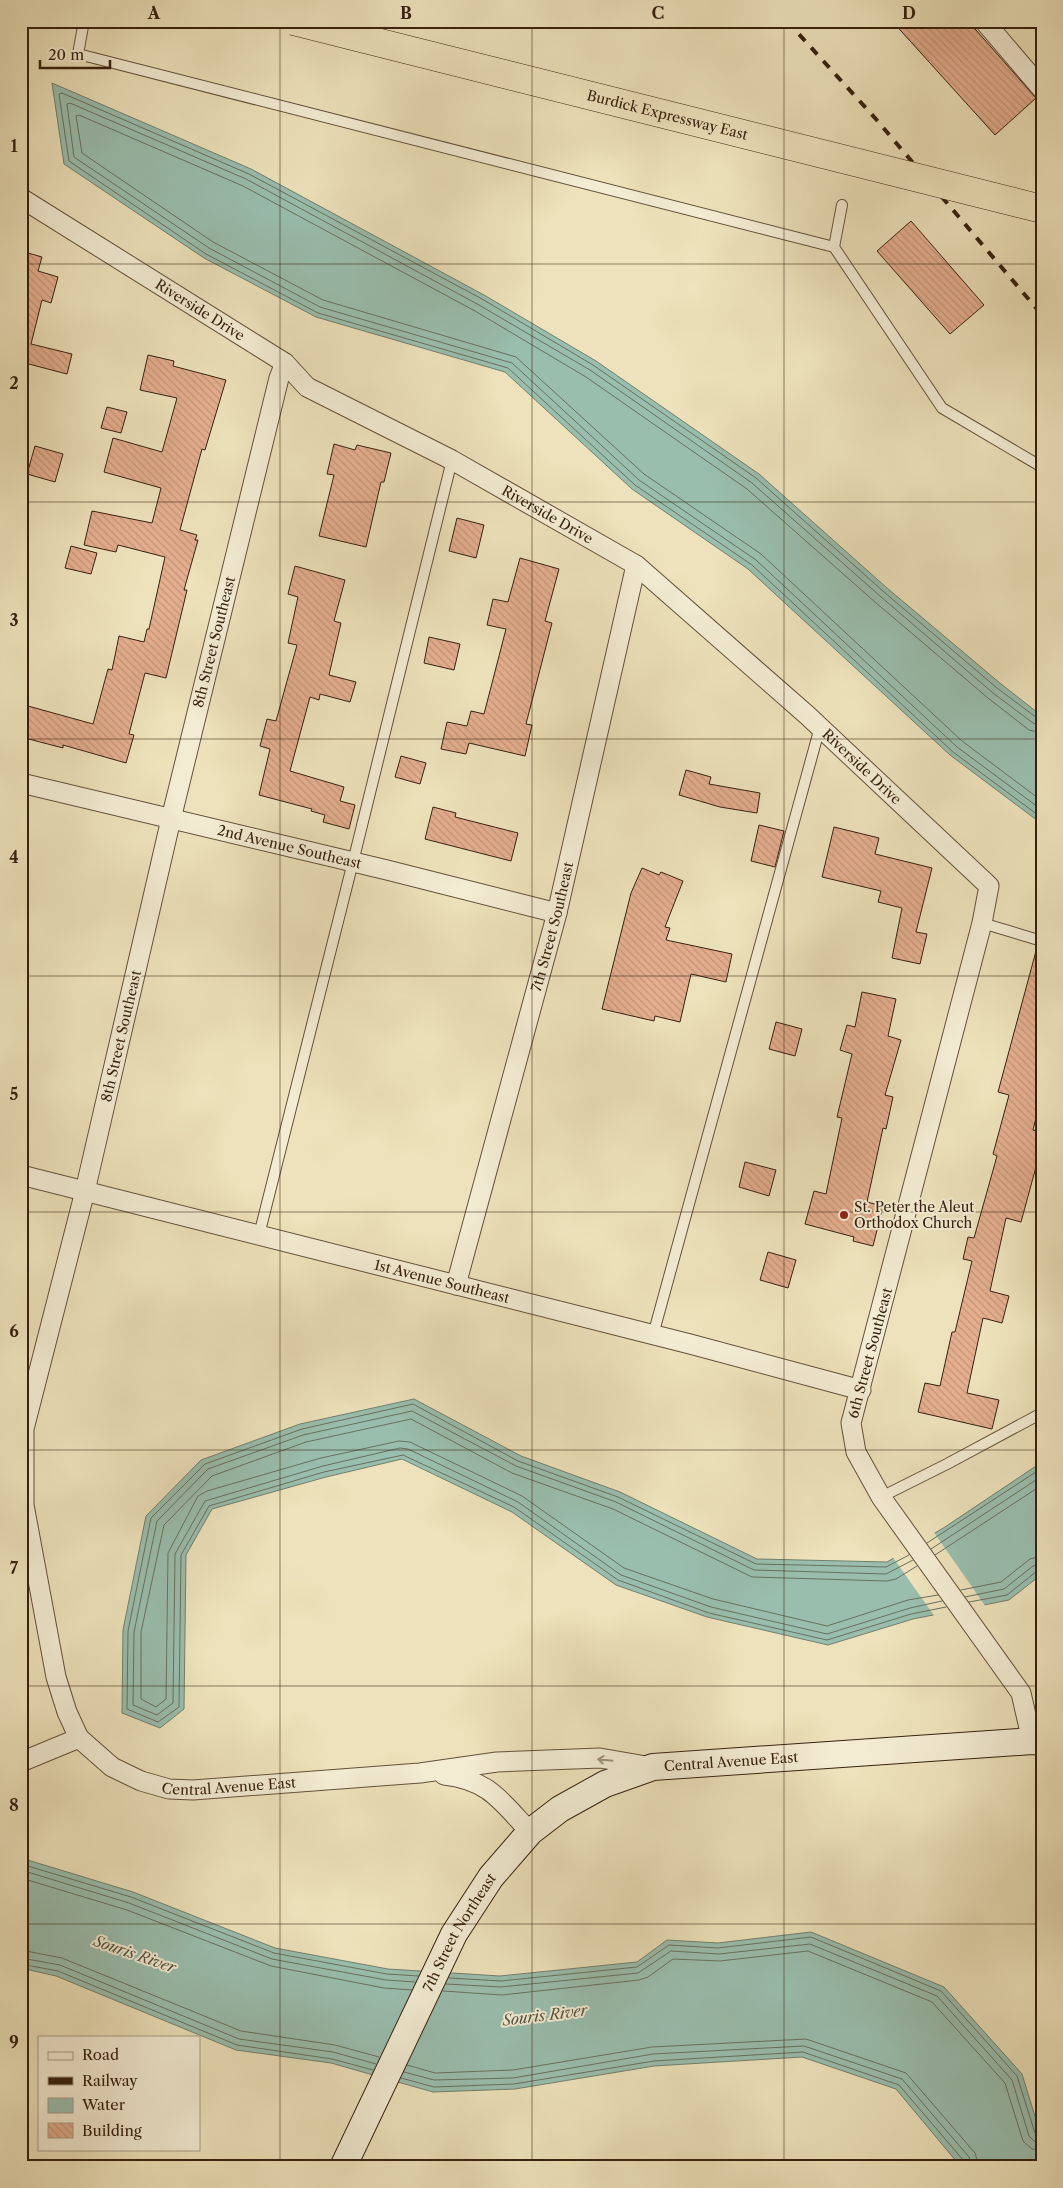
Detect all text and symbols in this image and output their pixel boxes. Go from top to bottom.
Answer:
text: A [147,3,161,23]
text: B [400,3,412,23]
text: C [652,3,664,23]
text: D [902,3,916,23]
scale bar [40,38,110,70]
text: 20 m [48,45,84,64]
street label: Burdick Expressway East [585,86,750,144]
text: 1 [10,136,18,156]
street label: Riverside Drive [152,275,248,345]
text: 2 [9,373,19,393]
street label: Riverside Drive [499,481,596,548]
street label: 8th Street Southeast [189,574,239,709]
text: 3 [9,610,19,630]
street label: Riverside Drive [819,725,906,808]
street label: 2nd Avenue Southeast [216,821,363,873]
text: 4 [9,847,19,867]
street label: 7th Street Southeast [527,860,577,994]
street label: 8th Street Southeast [97,968,145,1104]
text: 5 [10,1084,19,1104]
place label: St. Peter the Aleut Orthodox Church [854,1198,974,1232]
marker: St. Peter the Aleut Orthodox Church [838,1209,850,1221]
street label: 1st Avenue Southeast [372,1256,511,1307]
street label: 6th Street Southeast [844,1286,896,1420]
text: 6 [9,1321,19,1341]
text: 7 [10,1558,19,1578]
street label: Central Avenue East [663,1748,799,1775]
one-way arrow [597,1755,613,1764]
street label: Central Avenue East [159,1773,296,1799]
text: 8 [9,1795,19,1815]
street label: 7th Street Northeast [419,1869,500,1995]
water label: Souris River [91,1931,179,1977]
water label: Souris River [500,2000,590,2030]
text: 9 [9,2032,19,2052]
legend [38,2036,200,2150]
text: Road [82,2045,119,2064]
text: Railway [82,2071,138,2090]
text: Water [81,2095,126,2114]
text: Building [82,2121,142,2140]

